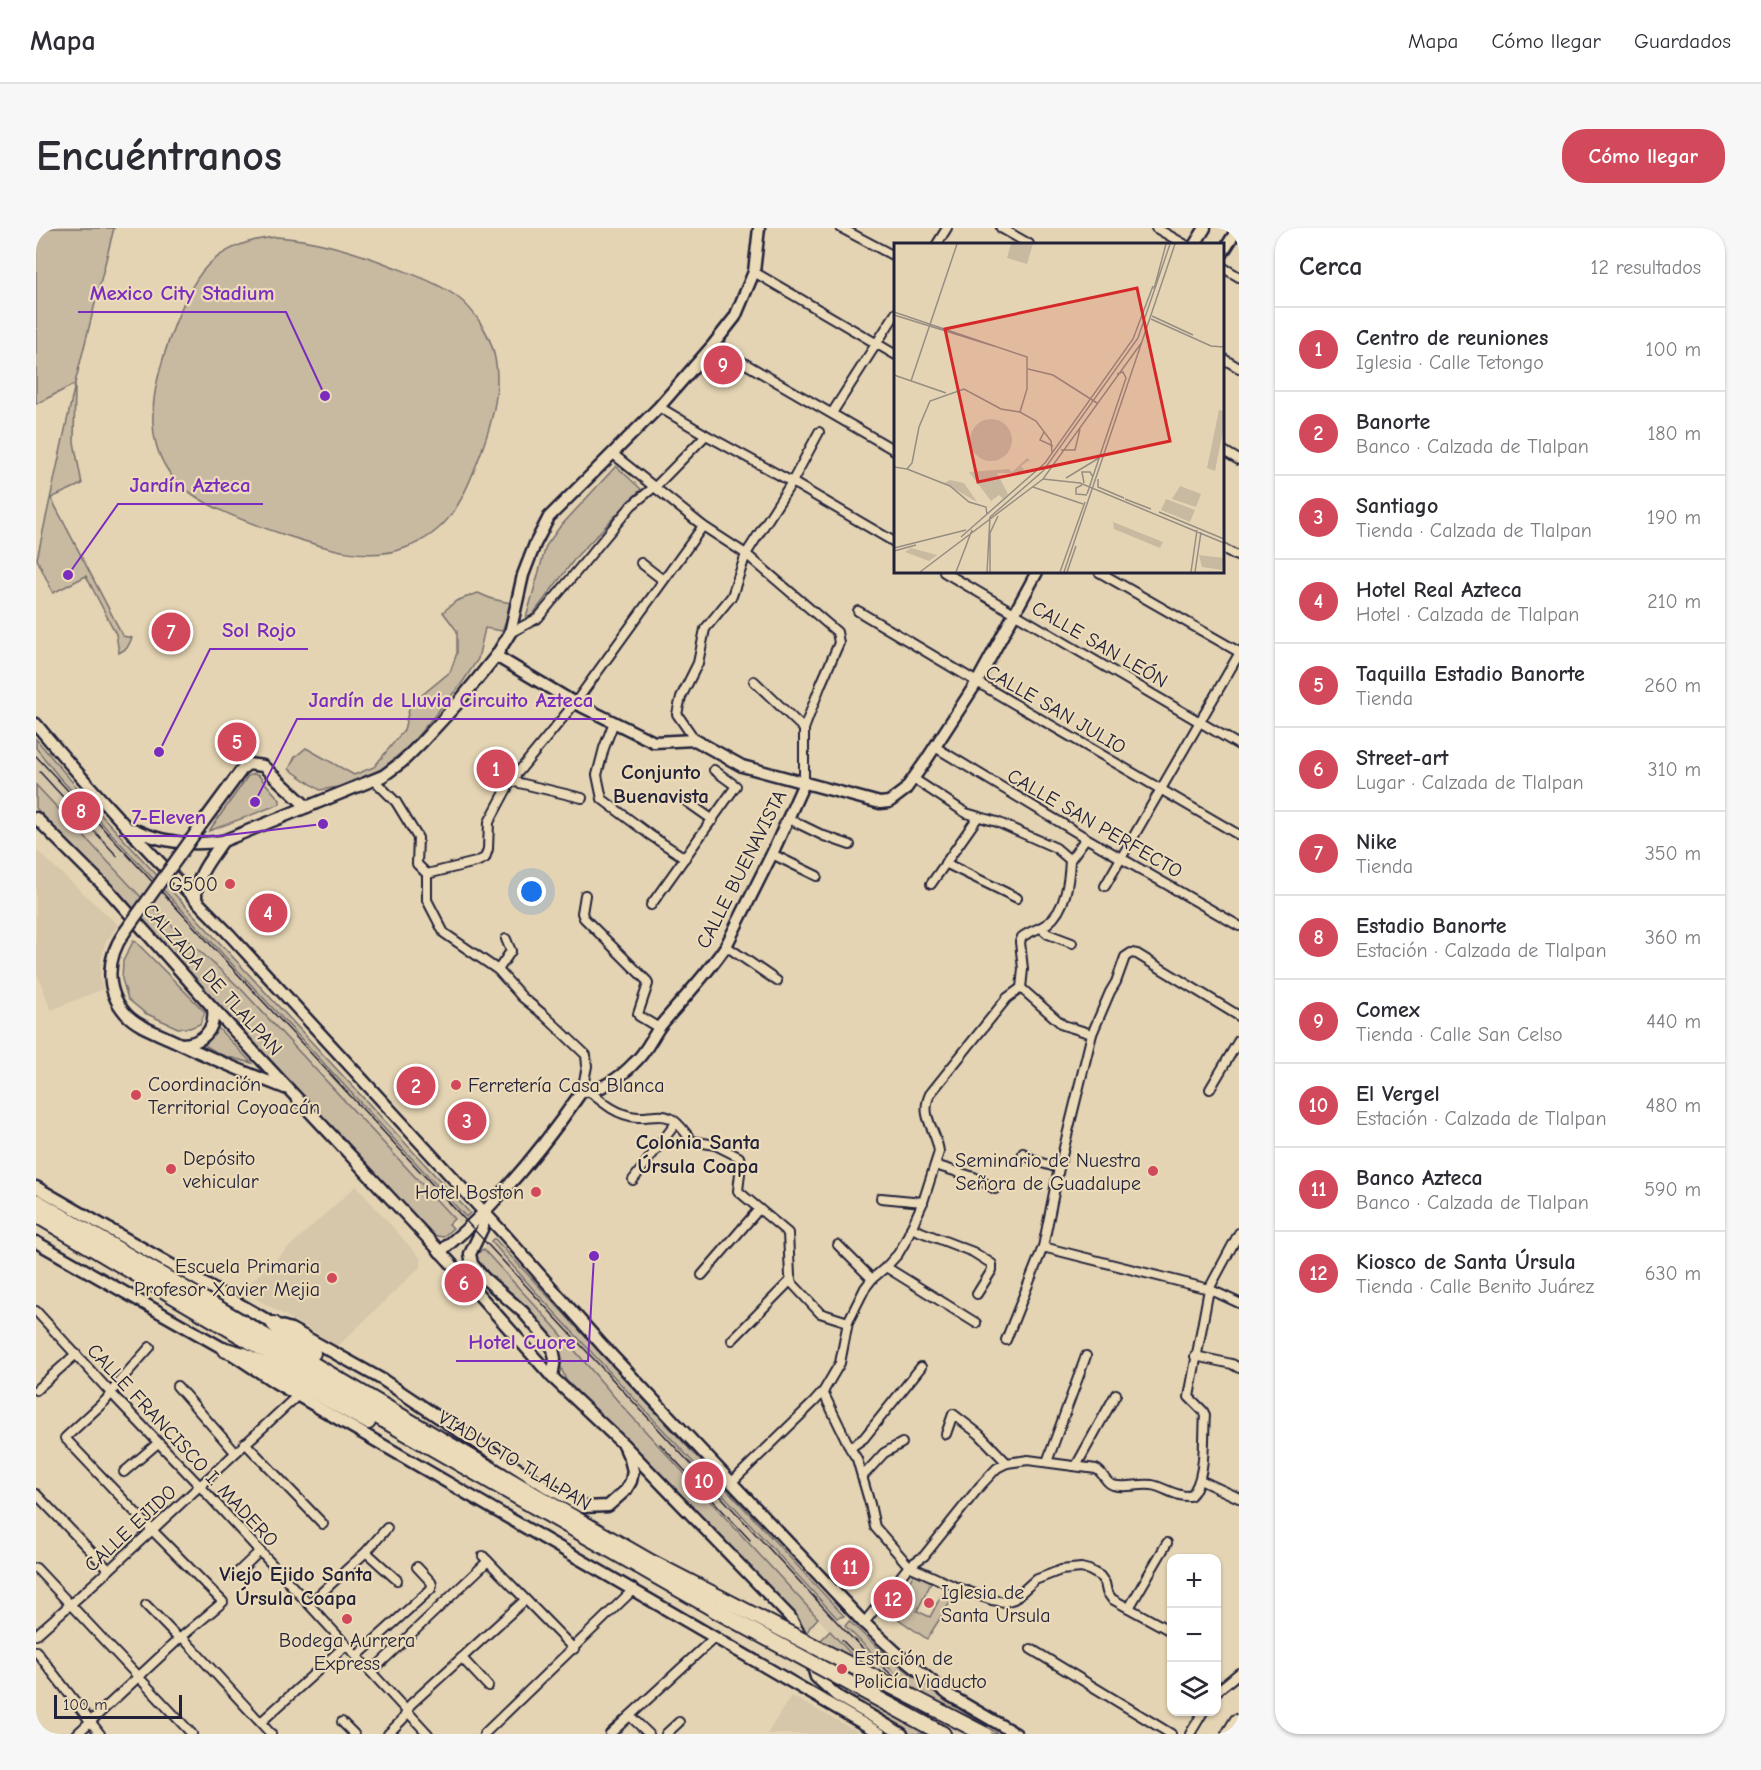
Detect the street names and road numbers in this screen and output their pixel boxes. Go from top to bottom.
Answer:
street label: CALLE SAN LEÓN [1028,595,1172,693]
street label: CALLE SAN JULIO [982,660,1130,759]
street label: CALLE SAN PERFECTO [1003,764,1186,883]
street label: CALLE BUENAVISTA [692,786,792,952]
street label: CALZADA DE TLALPAN [138,899,287,1060]
street label: CALLE FRANCISCO I. MADERO [82,1339,283,1552]
street label: VIADUCTO TLALPAN [434,1406,596,1515]
street label: CALLE EJIDO [80,1480,181,1577]

